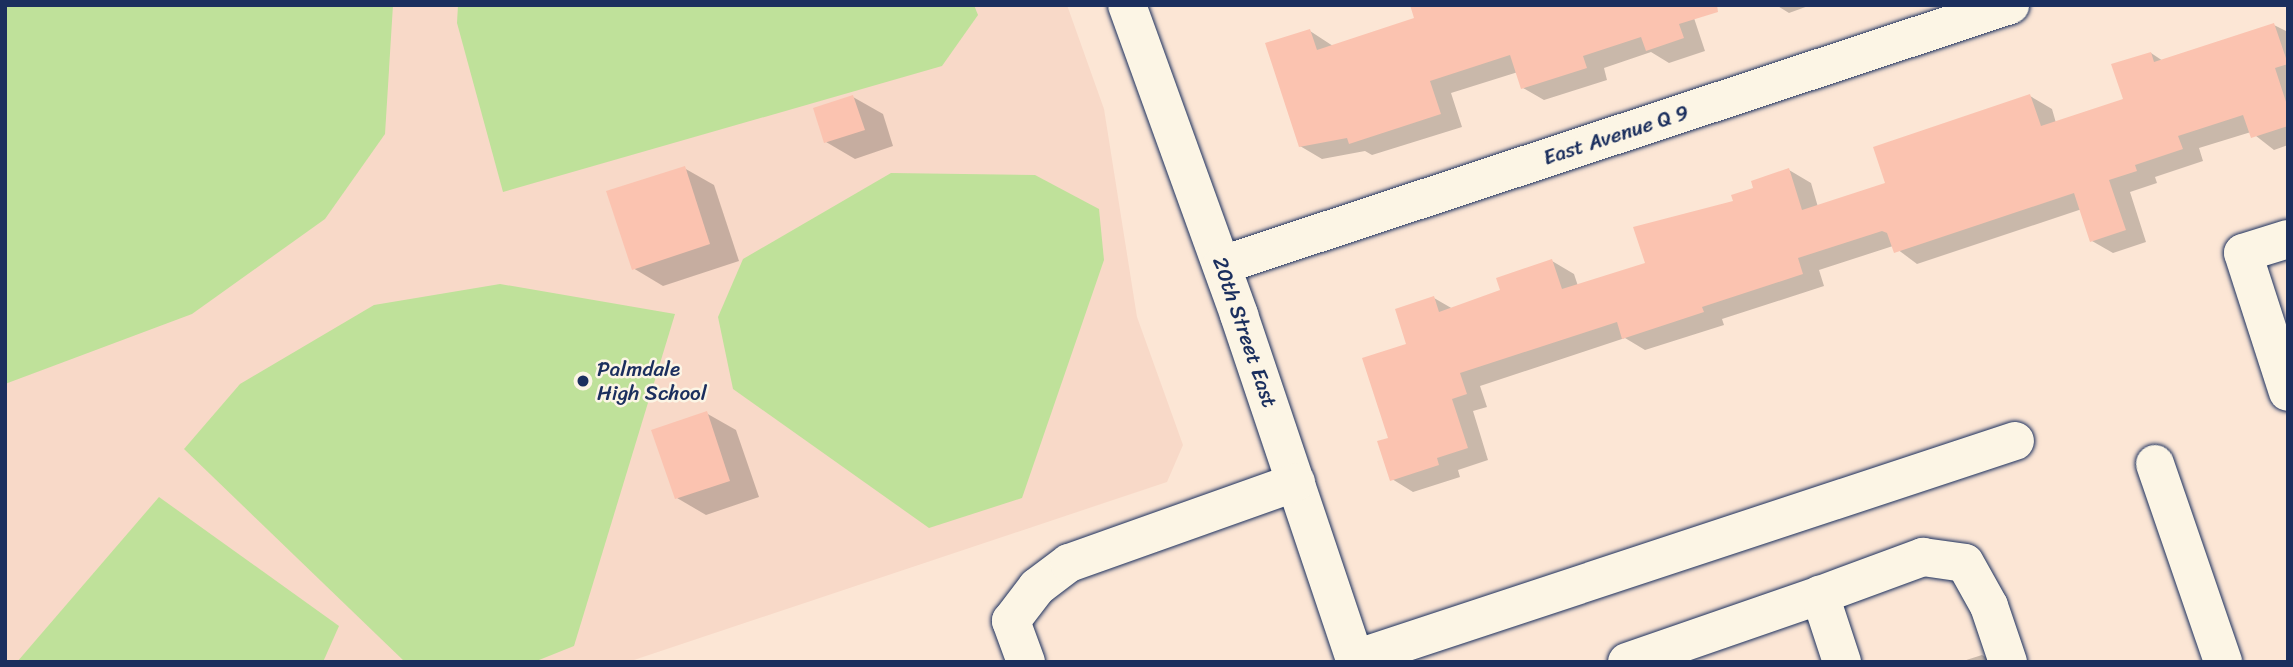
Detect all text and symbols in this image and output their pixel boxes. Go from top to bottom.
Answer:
street label: East Avenue Q 9 [1540,100,1692,170]
street label: 20th Street East [1207,253,1283,411]
place label: Palmdale High School [597,356,707,406]
marker: Palmdale High School [575,373,591,389]

